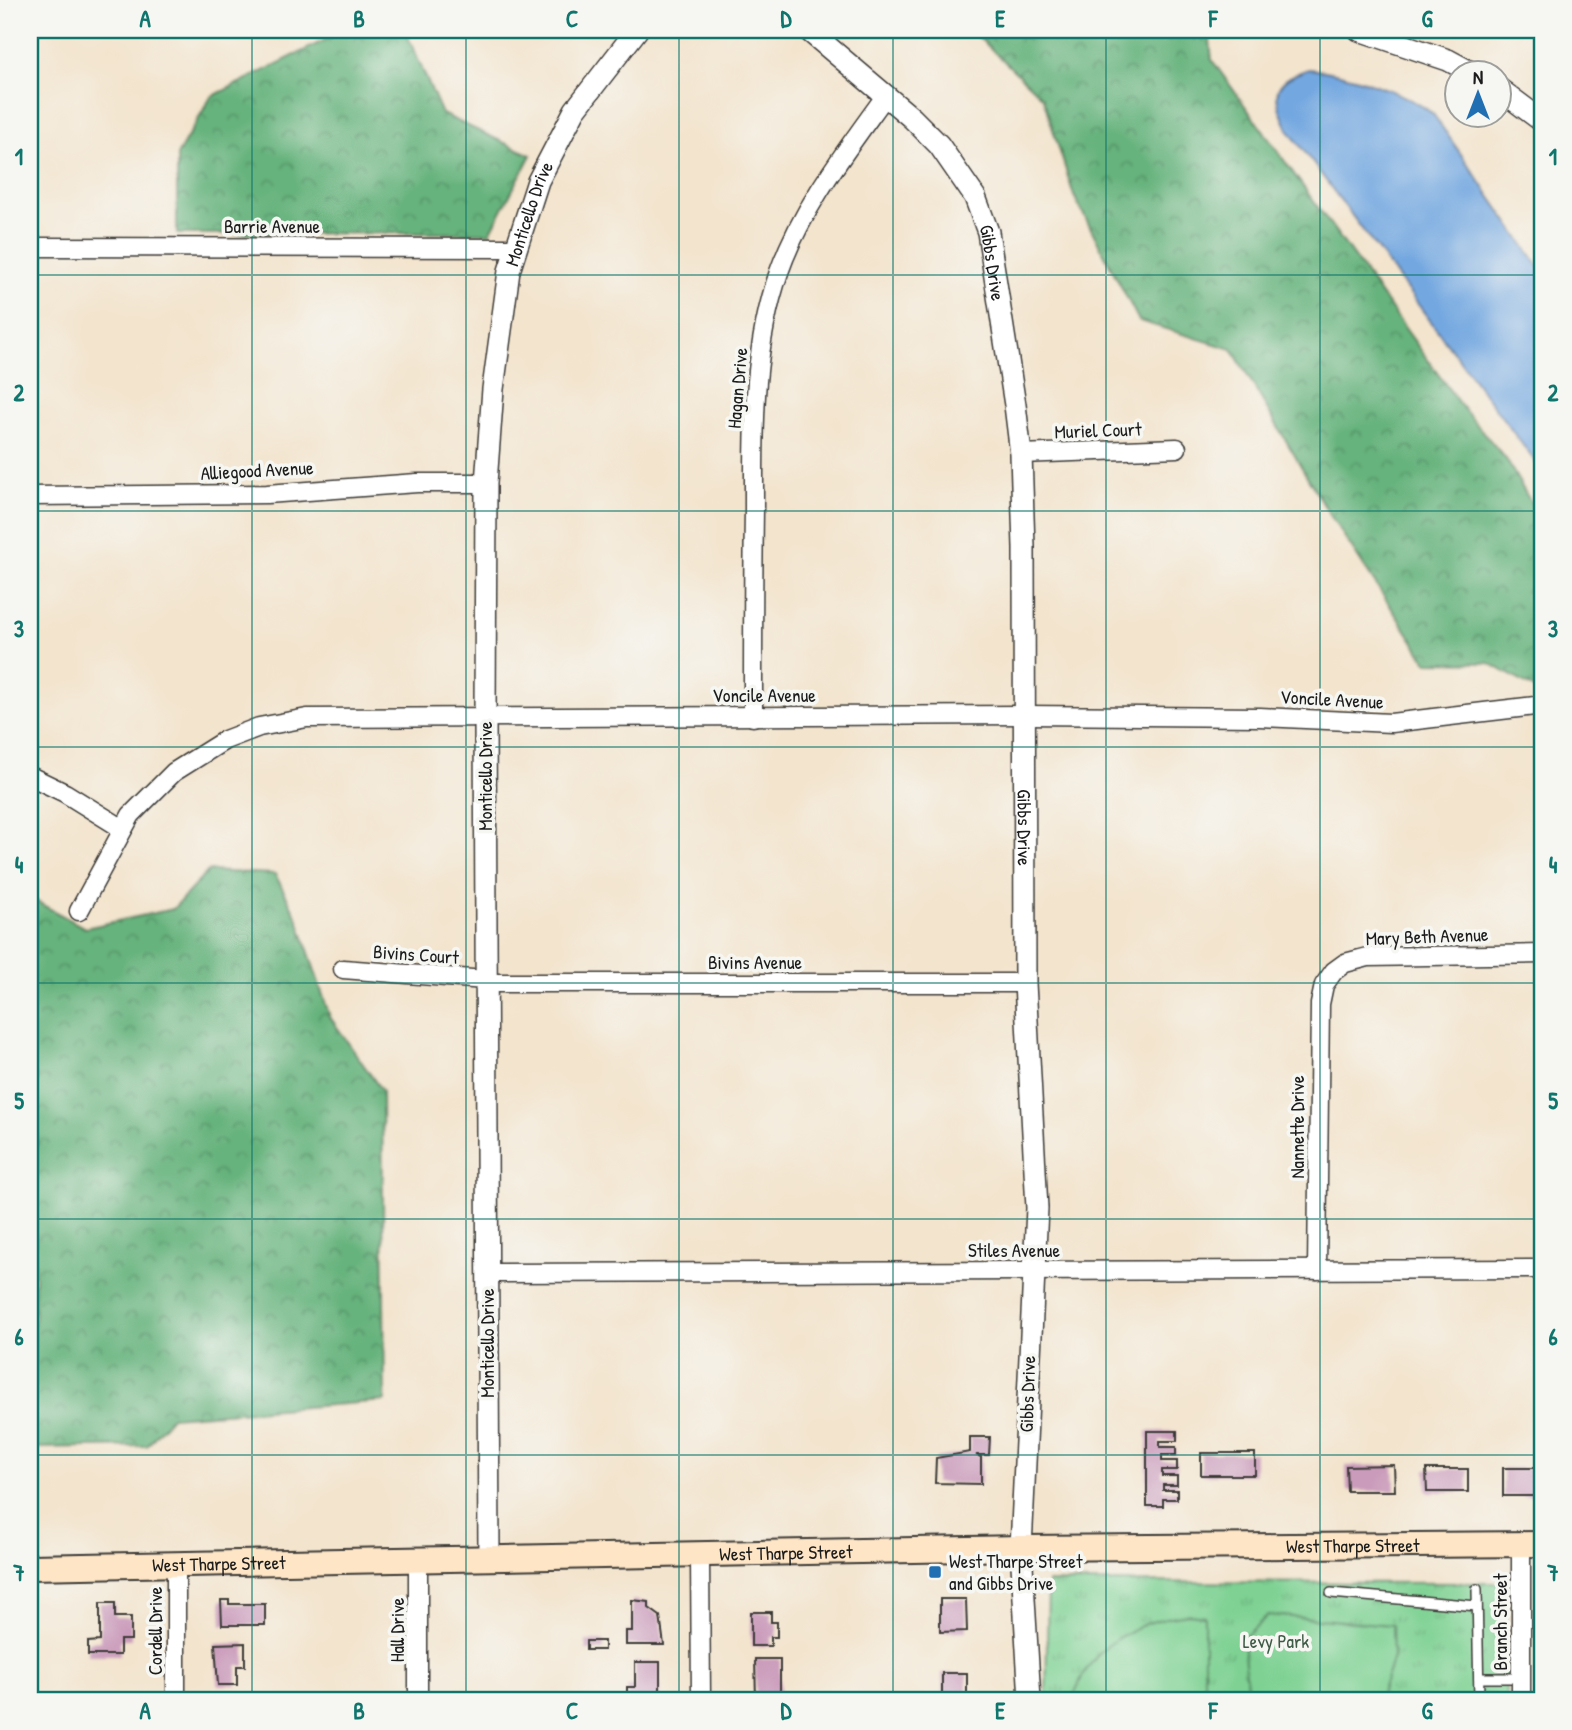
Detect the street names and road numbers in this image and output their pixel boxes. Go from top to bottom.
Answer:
street label: Monticello Drive [498,156,559,269]
street label: Barrie Avenue [224,213,320,239]
street label: Gibbs Drive [973,221,1012,303]
street label: Hagan Drive [721,346,754,429]
street label: Muriel Court [1054,415,1142,445]
street label: Alliegood Avenue [200,454,315,486]
street label: Voncile Avenue [712,682,816,708]
street label: Voncile Avenue [1280,683,1385,715]
street label: Monticello Drive [472,721,498,831]
street label: Gibbs Drive [1012,789,1038,866]
street label: Mary Beth Avenue [1365,921,1489,951]
street label: Bivins Court [372,938,460,970]
street label: Bivins Avenue [708,949,803,975]
street label: Nannette Drive [1284,1075,1310,1179]
street label: Stiles Avenue [968,1237,1060,1263]
street label: Monticello Drive [474,1288,500,1398]
street label: Gibbs Drive [1013,1355,1041,1433]
street label: West Tharpe Street [1286,1532,1420,1559]
street label: West Tharpe Street [719,1538,853,1567]
street label: West Tharpe Street [152,1549,286,1578]
street label: Branch Street [1487,1573,1513,1670]
street label: Cordell Drive [142,1586,168,1675]
street label: Hall Drive [384,1597,410,1662]

